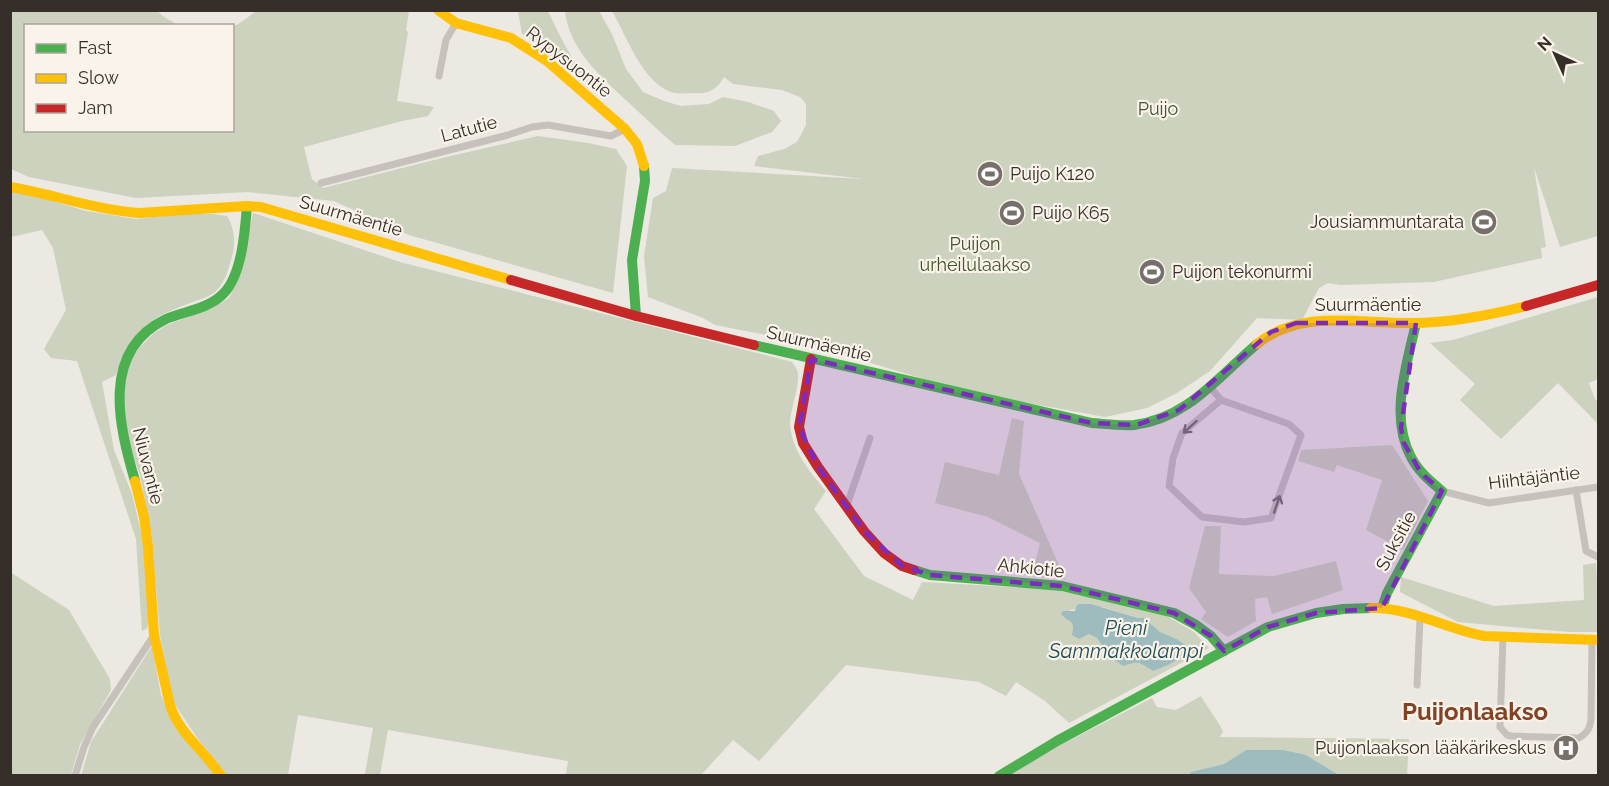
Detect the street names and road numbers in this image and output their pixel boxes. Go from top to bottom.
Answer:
street label: Rypysuontie [522,22,617,102]
street label: Latutie [438,111,500,146]
street label: Suurmäentie [297,191,406,240]
street label: Suurmäentie [1315,294,1422,315]
street label: Suurmäentie [765,321,874,366]
street label: Niuvantie [129,425,168,507]
street label: Hiihtäjäntie [1487,461,1581,494]
street label: Suksitie [1371,507,1420,574]
street label: Ahkiotie [997,554,1066,582]

